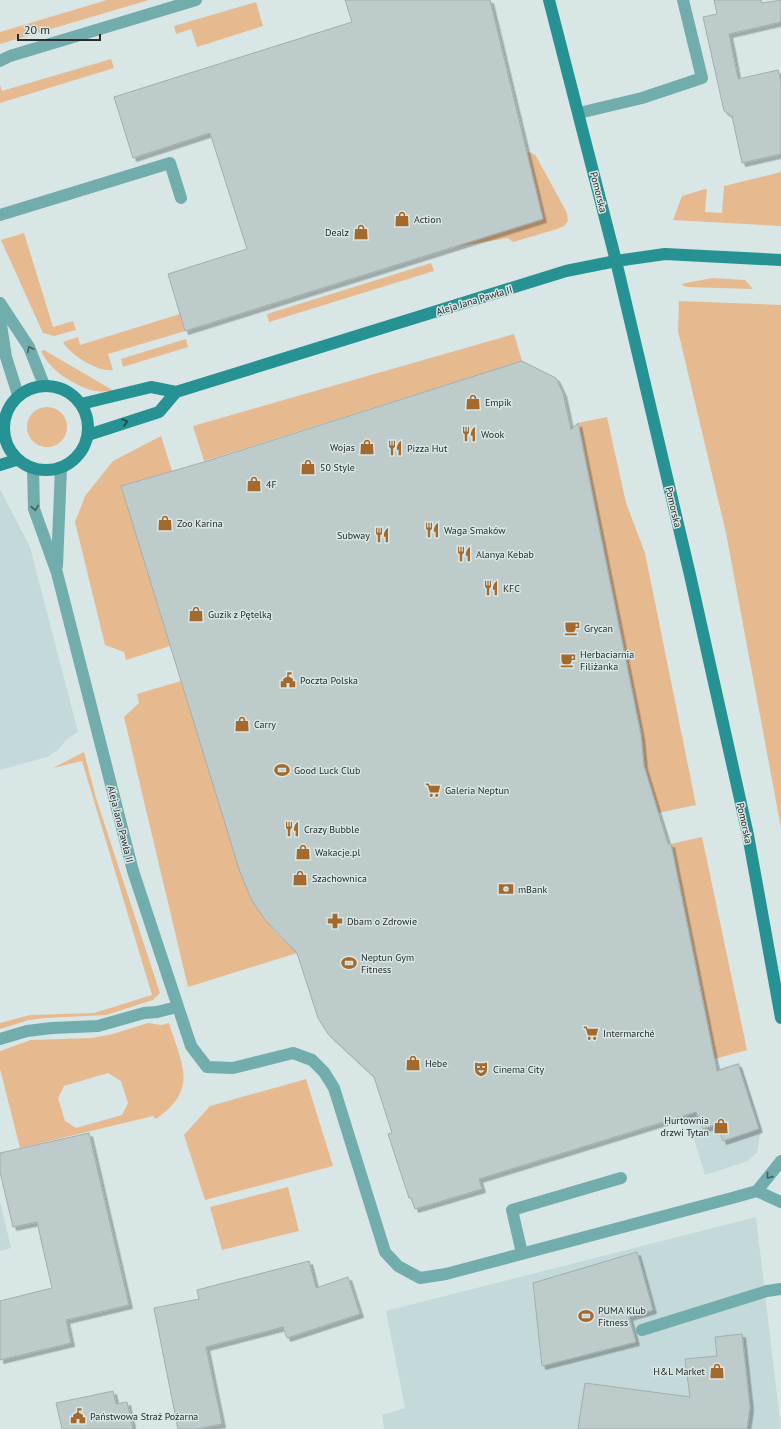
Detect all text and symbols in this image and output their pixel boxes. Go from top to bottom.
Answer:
scale bar [18,16,100,42]
text: 20 m [24,22,50,37]
street label: Pomorska [587,170,610,214]
shop icon: Action [393,210,411,228]
place label: Action [414,213,441,226]
shop icon: Dealz [352,223,370,241]
place label: Dealz [325,226,349,239]
street label: Aleja Jana Pawła II [434,283,514,318]
one-way arrow [27,346,35,353]
shop icon: Empik [464,393,482,411]
place label: Empik [485,396,512,409]
one-way arrow [121,419,128,427]
restaurant icon: Wook [460,425,478,443]
place label: Wook [481,428,505,441]
shop icon: Wojas [358,438,376,456]
restaurant icon: Pizza Hut [386,439,404,457]
place label: Wojas [330,441,355,454]
place label: Pizza Hut [407,442,448,455]
shop icon: 50 Style [299,458,317,476]
place label: 50 Style [320,461,355,474]
shop icon: 4F [245,475,263,493]
place label: 4F [266,478,277,491]
street label: Pomorska [663,485,685,529]
one-way arrow [30,505,39,511]
shop icon: Zoo Karina [156,514,174,532]
place label: Zoo Karina [177,517,223,530]
restaurant icon: Waga Smaków [423,521,441,539]
place label: Waga Smaków [444,524,506,537]
restaurant icon: Subway [373,526,391,544]
place label: Subway [337,529,370,542]
restaurant icon: Alanya Kebab [455,545,473,563]
place label: Alanya Kebab [476,548,534,561]
restaurant icon: KFC [482,579,500,597]
place label: KFC [503,582,520,595]
shop icon: Guzik z Pętelką [187,605,205,623]
place label: Guzik z Pętelką [208,608,272,621]
cafe icon: Grycan [563,619,581,637]
place label: Grycan [584,622,613,635]
place label: Herbaciarnia Filiżanka [580,648,634,673]
cafe icon: Herbaciarnia Filiżanka [559,651,577,669]
public building icon: Poczta Polska [279,671,297,689]
place label: Poczta Polska [300,674,358,687]
shop icon: Carry [233,715,251,733]
place label: Carry [254,718,276,731]
sports icon: Good Luck Club [273,761,291,779]
place label: Good Luck Club [294,764,360,777]
supermarket icon: Galeria Neptun [424,781,442,799]
street label: Aleja Jana Pawła II [105,784,136,864]
place label: Galeria Neptun [445,784,509,797]
street label: Pomorska [734,801,755,845]
restaurant icon: Crazy Bubble [283,820,301,838]
place label: Crazy Bubble [304,823,359,836]
shop icon: Wakacje.pl [294,843,312,861]
place label: Wakacje.pl [315,846,360,859]
shop icon: Szachownica [291,869,309,887]
place label: Szachownica [312,872,367,885]
bank icon: mBank [497,880,515,898]
place label: mBank [518,883,547,896]
pharmacy icon: Dbam o Zdrowie [326,912,344,930]
place label: Dbam o Zdrowie [347,915,417,928]
place label: Neptun Gym Fitness [361,951,414,976]
sports icon: Neptun Gym Fitness [340,954,358,972]
supermarket icon: Intermarché [582,1024,600,1042]
place label: Intermarché [603,1027,655,1040]
shop icon: Hebe [404,1054,422,1072]
place label: Hebe [425,1057,447,1070]
theatre icon: Cinema City [472,1060,490,1078]
place label: Cinema City [493,1063,544,1076]
place label: Hurtownia drzwi Tytan [661,1114,709,1139]
shop icon: Hurtownia drzwi Tytan [712,1117,730,1135]
one-way arrow [767,1171,774,1179]
place label: PUMA Klub Fitness [598,1304,646,1329]
sports icon: PUMA Klub Fitness [577,1307,595,1325]
shop icon: H&L Market [708,1362,726,1380]
place label: H&L Market [653,1365,706,1378]
public building icon: Państwowa Straż Pożarna [69,1407,87,1425]
place label: Państwowa Straż Pożarna [90,1410,198,1423]

